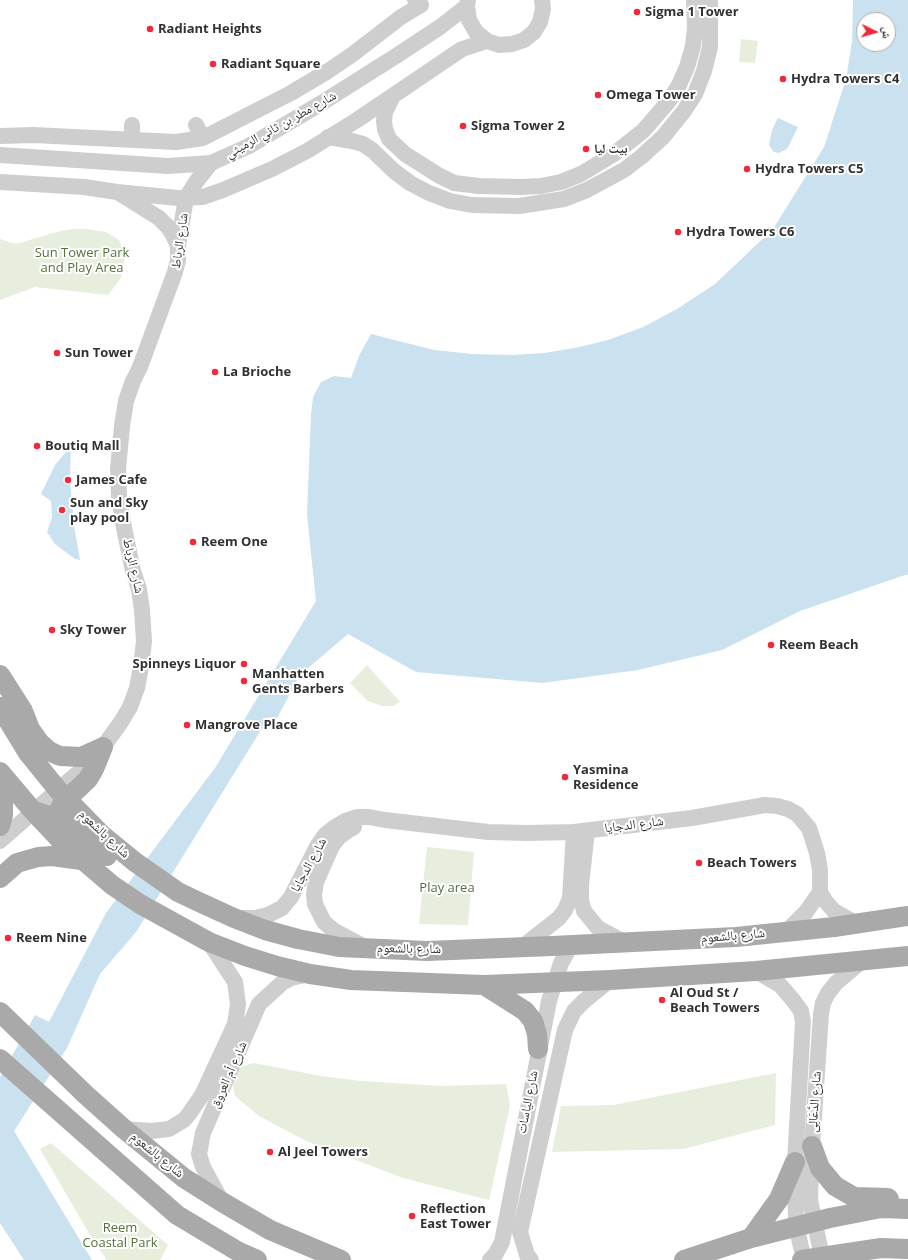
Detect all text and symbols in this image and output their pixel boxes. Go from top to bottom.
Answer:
place label: Sigma 1 Tower [645,4,739,20]
marker: Sigma 1 Tower [632,7,642,17]
north arrow [856,12,896,52]
place label: Radiant Heights [158,21,262,37]
marker: Radiant Heights [145,24,155,34]
text: ش [879,27,895,39]
place label: Radiant Square [221,56,320,72]
marker: Radiant Square [208,59,218,69]
place label: Hydra Towers C4 [791,71,900,87]
marker: Hydra Towers C4 [778,74,788,84]
place label: Omega Tower [606,87,696,103]
street label: شارع مطر بن ثاني الرميثي [223,88,339,162]
marker: Omega Tower [593,90,603,100]
place label: Sigma Tower 2 [471,118,565,134]
marker: Sigma Tower 2 [458,121,468,131]
place label: بيت ليا [594,141,627,157]
marker: بيت ليا [581,144,591,154]
place label: Hydra Towers C5 [755,161,864,177]
marker: Hydra Towers C5 [742,164,752,174]
street label: شارع الرباط [168,212,192,270]
place label: Hydra Towers C6 [686,224,795,240]
marker: Hydra Towers C6 [673,227,683,237]
park label: Sun Tower Park and Play Area [35,245,129,276]
place label: Sun Tower [65,345,133,361]
marker: Sun Tower [52,348,62,358]
place label: La Brioche [223,364,291,380]
marker: La Brioche [210,367,220,377]
place label: Boutiq Mall [45,438,120,454]
marker: Boutiq Mall [32,441,42,451]
place label: James Cafe [76,472,147,488]
marker: James Cafe [63,475,73,485]
place label: Sun and Sky play pool [70,495,148,526]
marker: Sun and Sky play pool [57,505,67,515]
place label: Reem One [201,534,268,550]
street label: شارع الرباط [119,537,147,595]
marker: Reem One [188,537,198,547]
place label: Sky Tower [60,622,126,638]
marker: Sky Tower [47,625,57,635]
place label: Reem Beach [779,637,859,653]
marker: Reem Beach [766,640,776,650]
place label: Spinneys Liquor [133,656,236,672]
marker: Spinneys Liquor [239,659,249,669]
place label: Manhatten Gents Barbers [252,666,344,697]
marker: Manhatten Gents Barbers [239,676,249,686]
place label: Mangrove Place [195,717,298,733]
marker: Mangrove Place [182,720,192,730]
place label: Yasmina Residence [573,762,639,793]
marker: Yasmina Residence [560,772,570,782]
street label: شارع بالشعوم [75,806,133,862]
street label: شارع الدجايا [604,814,664,836]
street label: شارع الدجايا [288,835,330,895]
place label: Beach Towers [707,855,797,871]
marker: Beach Towers [694,858,704,868]
park label: Play area [419,880,475,896]
street label: شارع بالشعوم [700,925,766,947]
place label: Reem Nine [16,930,87,946]
marker: Reem Nine [3,933,13,943]
street label: شارع بالشعوم [377,941,441,957]
place label: Al Oud St / Beach Towers [670,985,760,1016]
marker: Al Oud St / Beach Towers [657,995,667,1005]
street label: شارع أم العروق [207,1039,251,1111]
street label: شارع الياسات [514,1069,542,1135]
street label: شارع الدَّعَالِى [805,1071,825,1133]
street label: شارع بالشعوم [127,1129,187,1181]
place label: Al Jeel Towers [278,1144,368,1160]
marker: Al Jeel Towers [265,1147,275,1157]
place label: Reflection East Tower [420,1201,491,1232]
marker: Reflection East Tower [407,1211,417,1221]
park label: Reem Coastal Park [82,1220,158,1251]

